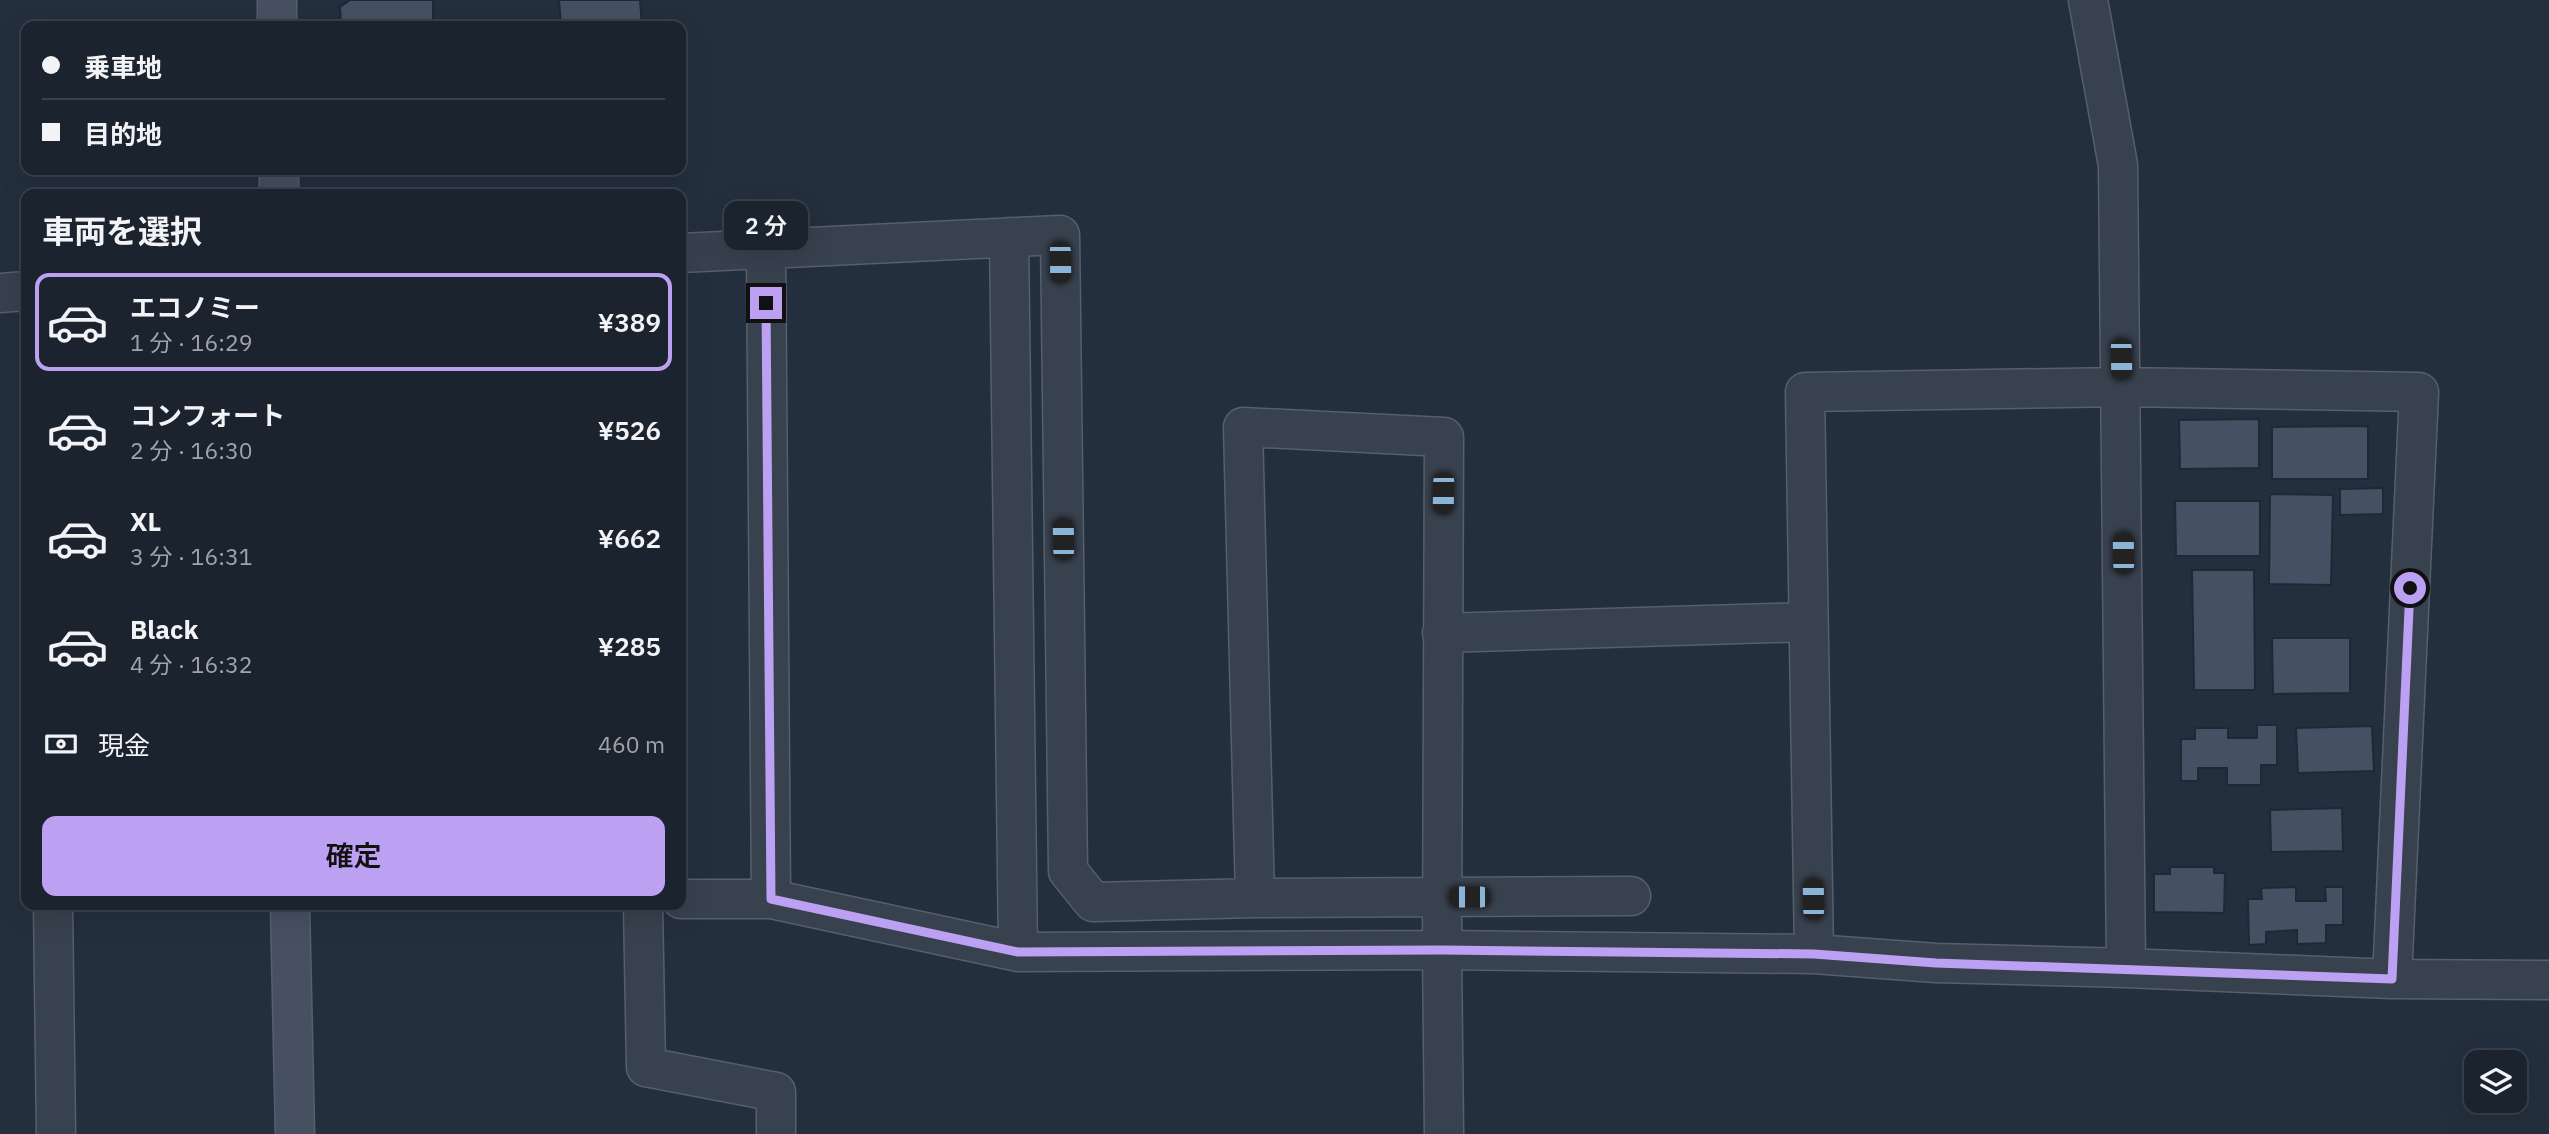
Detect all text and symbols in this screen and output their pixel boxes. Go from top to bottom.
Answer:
text: 乗車地 [84,50,162,84]
text: 目的地 [84,117,162,151]
callout: 2 分 [724,202,808,250]
text: 車両を選択 [42,210,202,252]
text: 2 分 [745,210,787,240]
car [1050,241,1071,283]
route end [750,287,782,319]
text: エコノミー [130,290,260,324]
icon: car [46,291,109,354]
text: ¥389 [598,305,661,339]
text: 1 分 · 16:29 [130,327,253,357]
car [2111,338,2132,380]
text: コンフォート [130,398,285,432]
icon: car [46,399,109,462]
text: ¥526 [598,413,661,447]
text: 2 分 · 16:30 [130,435,253,465]
car [1433,472,1454,514]
text: XL [130,504,161,538]
icon: car [46,507,109,570]
car [1053,518,1074,560]
text: ¥662 [598,521,661,555]
car [2113,532,2134,574]
text: 3 分 · 16:31 [130,541,253,571]
route start [2394,572,2426,604]
text: Black [130,612,198,646]
icon: car [46,615,109,678]
text: ¥285 [598,629,661,663]
text: 4 分 · 16:32 [130,649,253,679]
icon: cash [42,725,80,763]
text: 現金 [98,728,150,762]
text: 460 m [598,729,665,759]
button: 確定 [42,816,665,896]
car [1803,878,1824,920]
car [1449,887,1491,908]
map controls [2464,1050,2527,1113]
button: layers [2464,1050,2527,1113]

